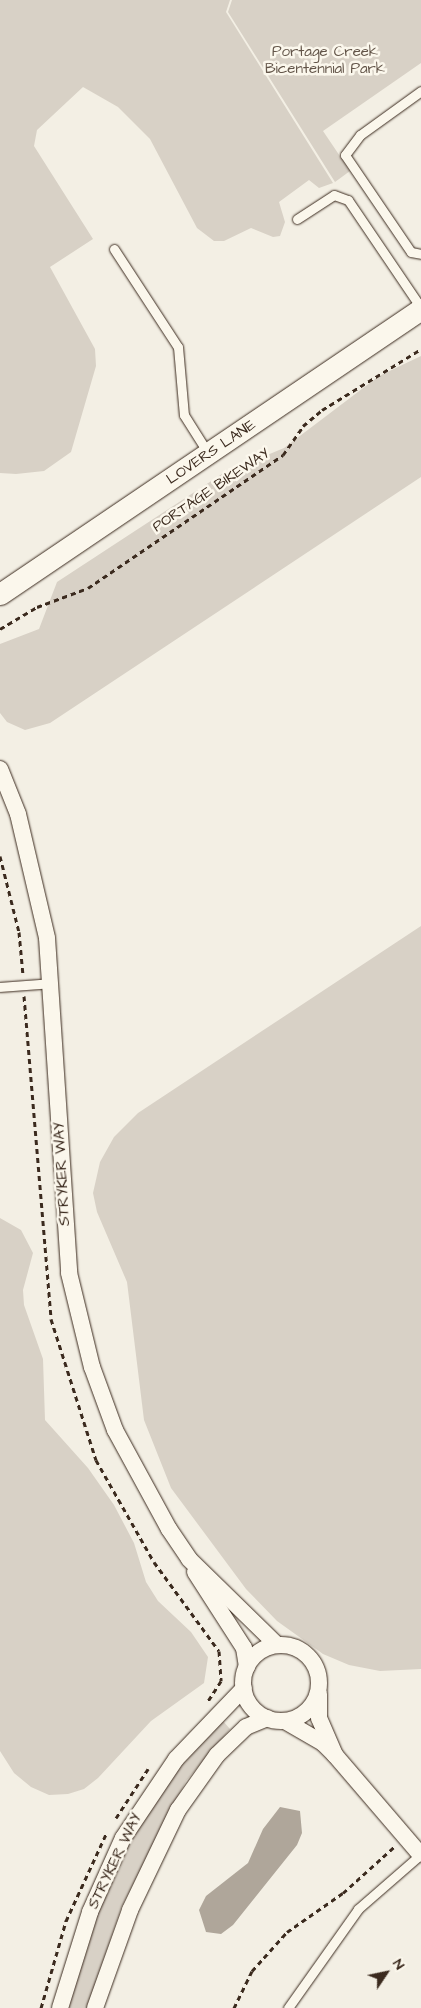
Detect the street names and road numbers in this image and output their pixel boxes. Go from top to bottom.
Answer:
street label: LOVERS LANE [163,416,259,488]
street label: PORTAGE BIKEWAY [149,444,273,536]
street label: STRYKER WAY [50,1122,74,1226]
street label: STRYKER WAY [84,1810,146,1912]

